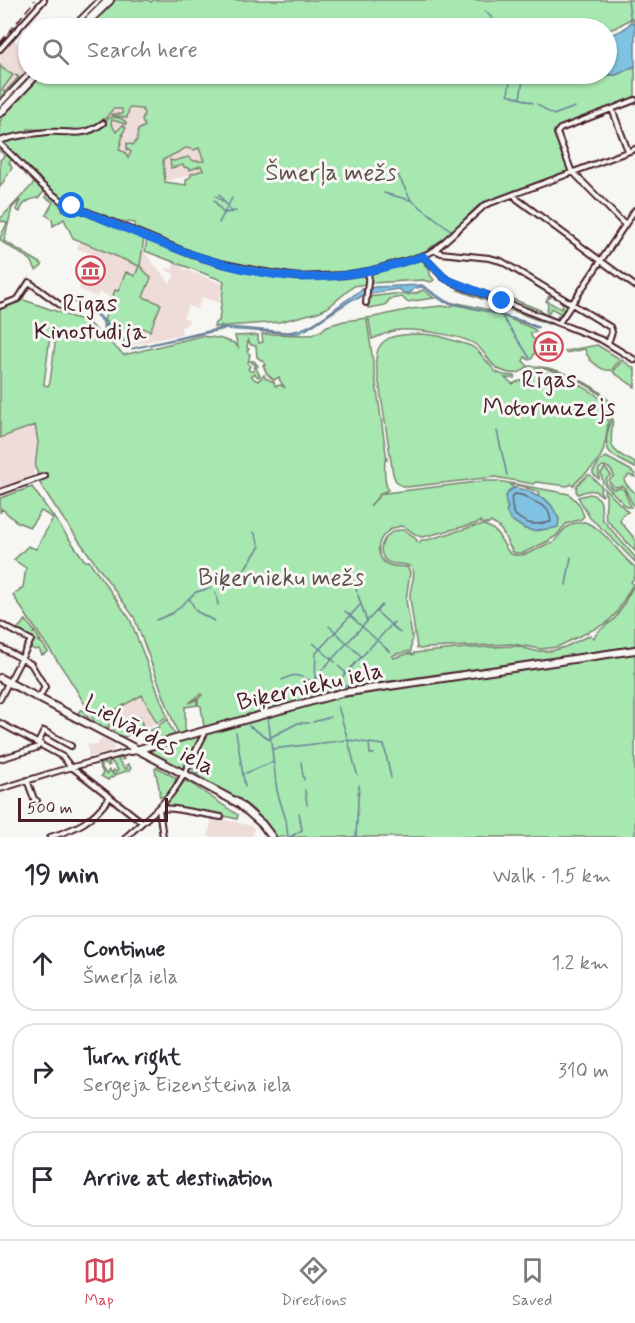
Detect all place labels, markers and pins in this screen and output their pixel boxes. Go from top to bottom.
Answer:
museum icon: Rīgas Kinostudija [74,255,106,287]
place label: Rīgas Kinostudija [34,289,147,348]
museum icon: Rīgas Motormuzejs [533,331,565,363]
place label: Rīgas Motormuzejs [483,365,616,424]

